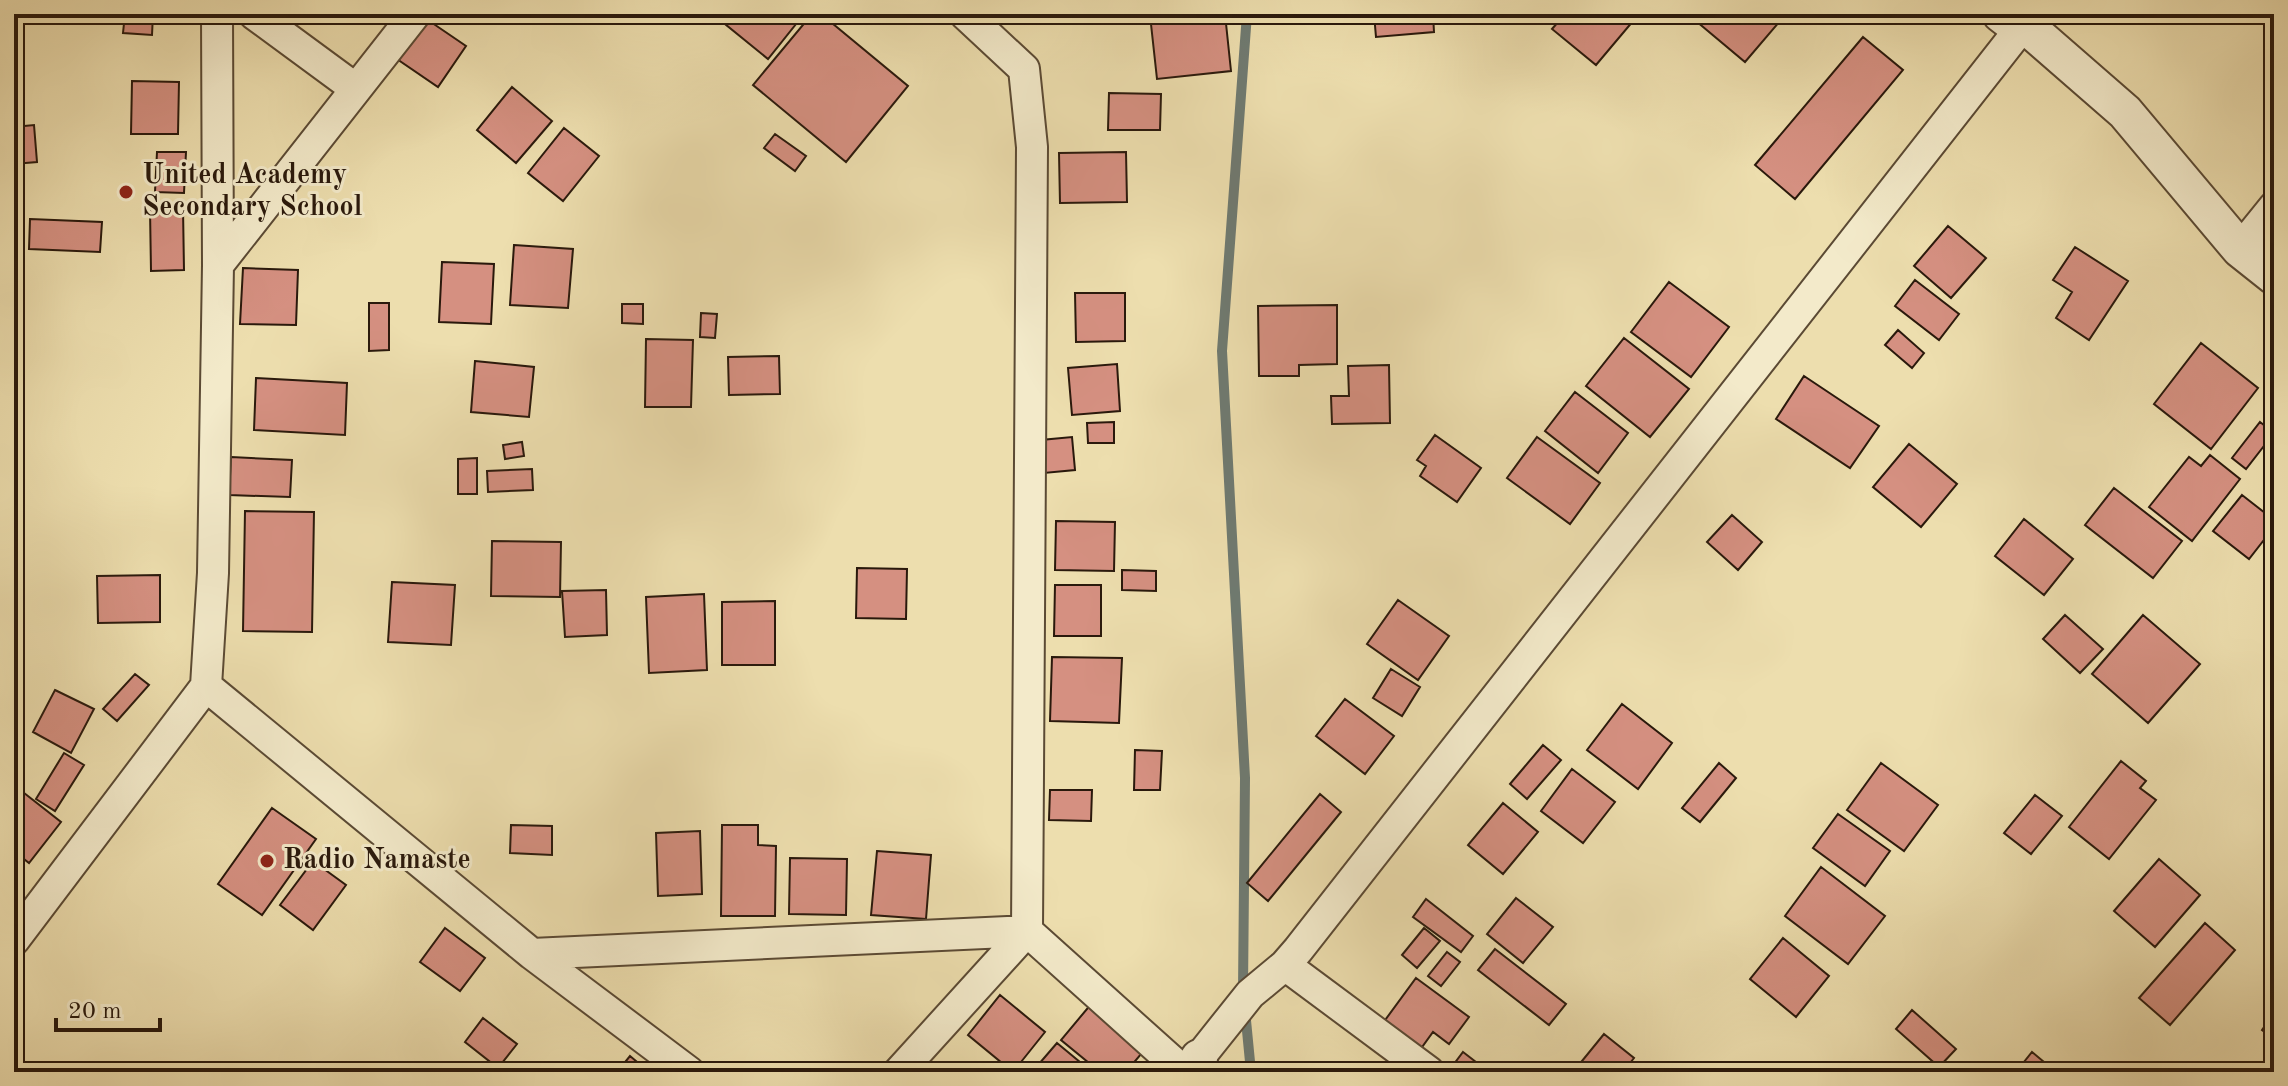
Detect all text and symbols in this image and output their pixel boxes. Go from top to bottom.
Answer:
place label: United Academy Secondary School [142,162,363,222]
marker: United Academy Secondary School [117,183,135,201]
place label: Radio Namaste [283,847,471,875]
marker: Radio Namaste [258,852,276,870]
scale bar [56,982,160,1032]
text: 20 m [68,1000,122,1024]

